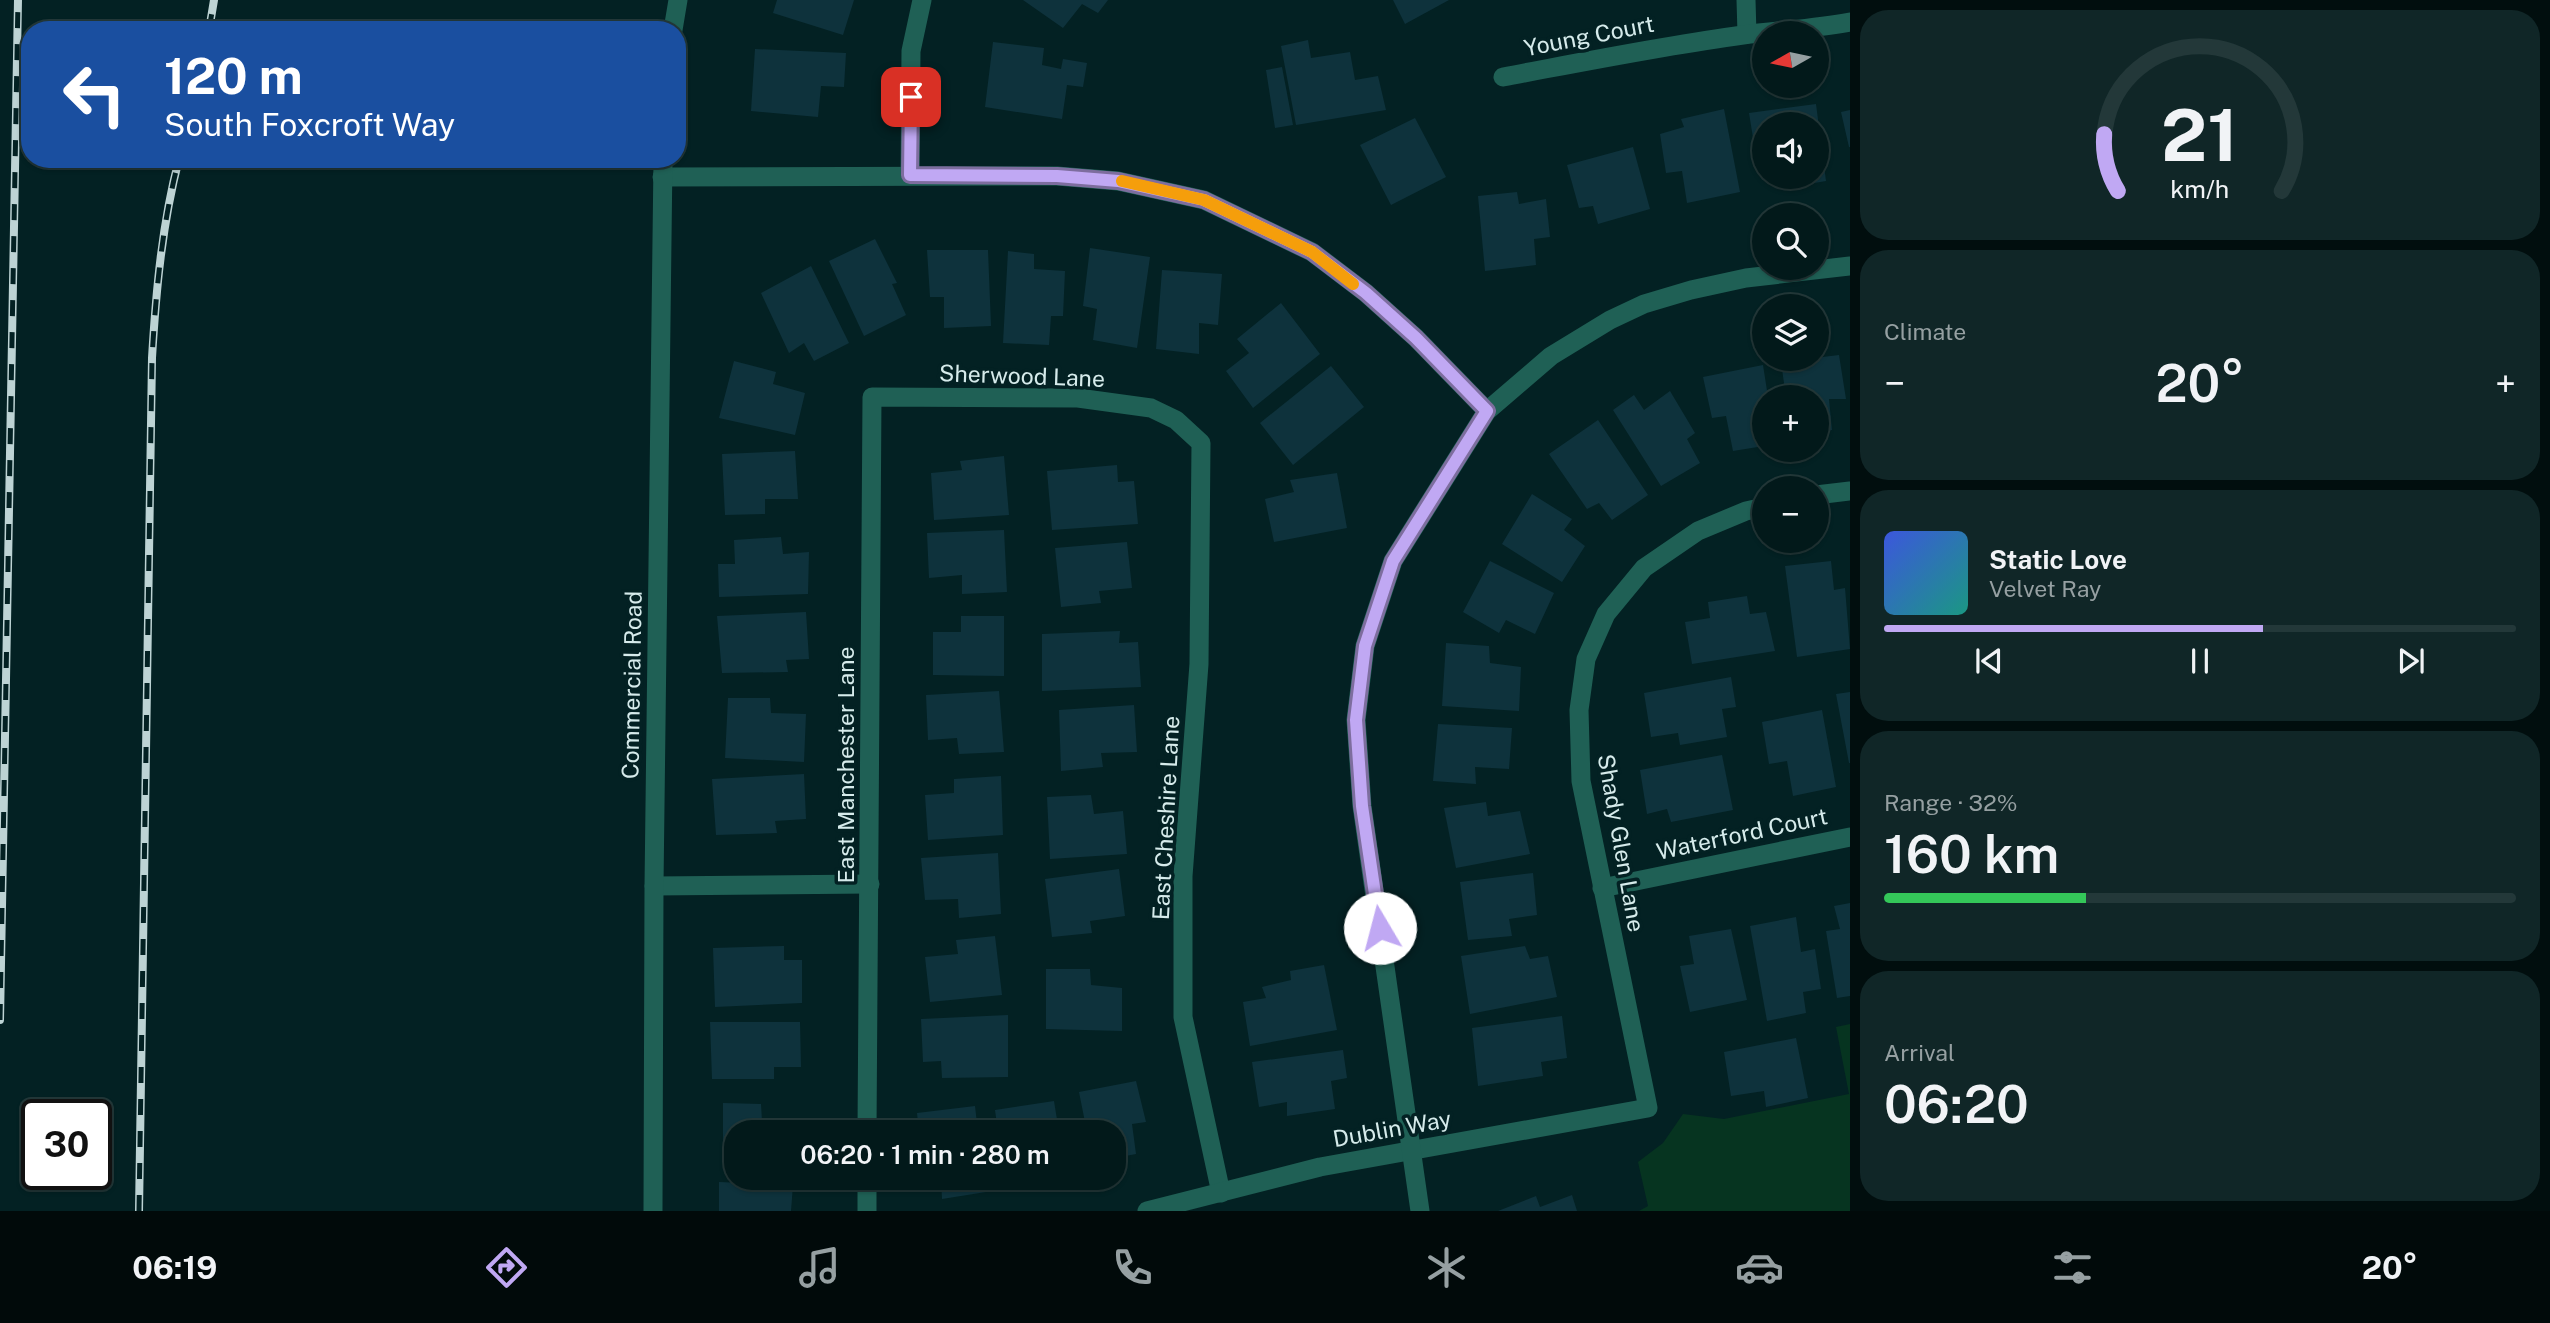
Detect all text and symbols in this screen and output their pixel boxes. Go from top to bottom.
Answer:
street label: Young Court [1522,10,1656,61]
north arrow [1752,21,1829,98]
map controls [1752,21,1829,553]
text: 120 m [164,47,303,105]
icon: left [49,49,140,140]
pin [881,67,941,127]
icon: arrive [892,78,930,116]
text: 21 [2161,92,2239,177]
text: South Foxcroft Way [164,106,455,143]
button: sound [1752,112,1829,189]
text: km/h [2171,174,2229,204]
button: search [1752,203,1829,280]
button: layers [1752,294,1829,371]
text: Climate [1884,318,1966,345]
text: 20° [2155,353,2245,414]
street label: Sherwood Lane [939,359,1105,392]
text: − [1884,361,1905,406]
text: + [2495,361,2516,406]
button: + [1752,385,1829,462]
button: − [1752,476,1829,553]
text: Static Love [1989,544,2127,575]
text: Velvet Ray [1989,575,2101,602]
street label: Commercial Road [616,591,647,779]
icon: previous [1970,642,2008,680]
icon: pause [2181,642,2219,680]
icon: next [2392,642,2430,680]
street label: East Manchester Lane [832,646,859,884]
street label: East Cheshire Lane [1147,715,1184,921]
street label: Shady Glen Lane [1593,752,1650,934]
text: Range · 32% [1884,789,2017,816]
street label: Waterford Court [1654,802,1830,865]
text: 160 km [1884,824,2059,885]
position arrow [1343,891,1417,965]
text: Arrival [1884,1039,1955,1066]
text: 06:20 [1884,1074,2029,1135]
speed limit sign: 30 [21,1099,112,1190]
street label: Dublin Way [1331,1105,1453,1152]
text: 06:20 · 1 min · 280 m [800,1139,1050,1170]
icon: directions [482,1243,531,1292]
icon: music [795,1243,844,1292]
icon: phone [1108,1243,1157,1292]
icon: climate [1422,1243,1471,1292]
icon: car [1735,1243,1784,1292]
icon: filters [2048,1243,2097,1292]
text: 06:19 [132,1249,217,1286]
text: 20° [2362,1249,2418,1286]

